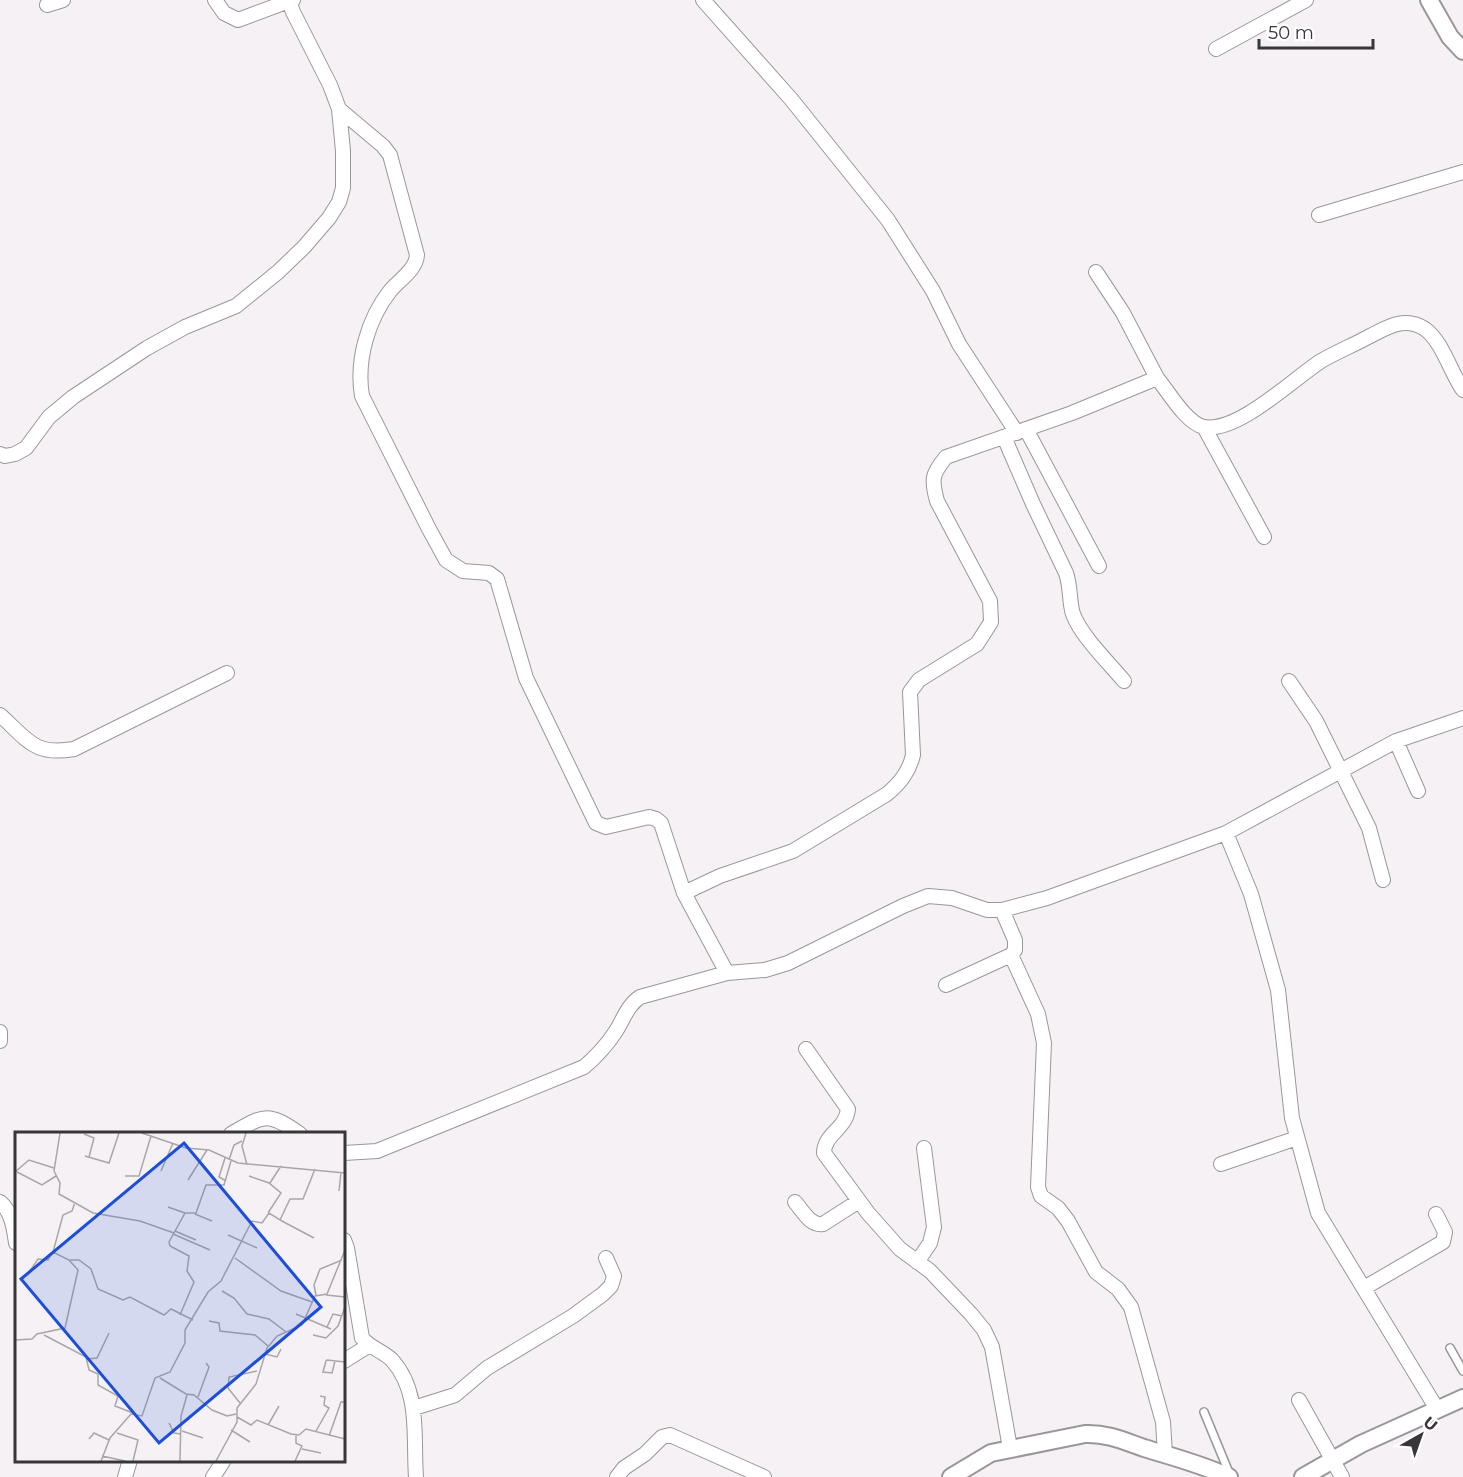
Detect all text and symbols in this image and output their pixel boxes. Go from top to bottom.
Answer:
scale bar [1259,12,1373,50]
text: 50 m [1268,22,1314,44]
inset map [15,1132,345,1462]
north arrow [1391,1405,1451,1465]
text: U [1419,1413,1441,1435]

